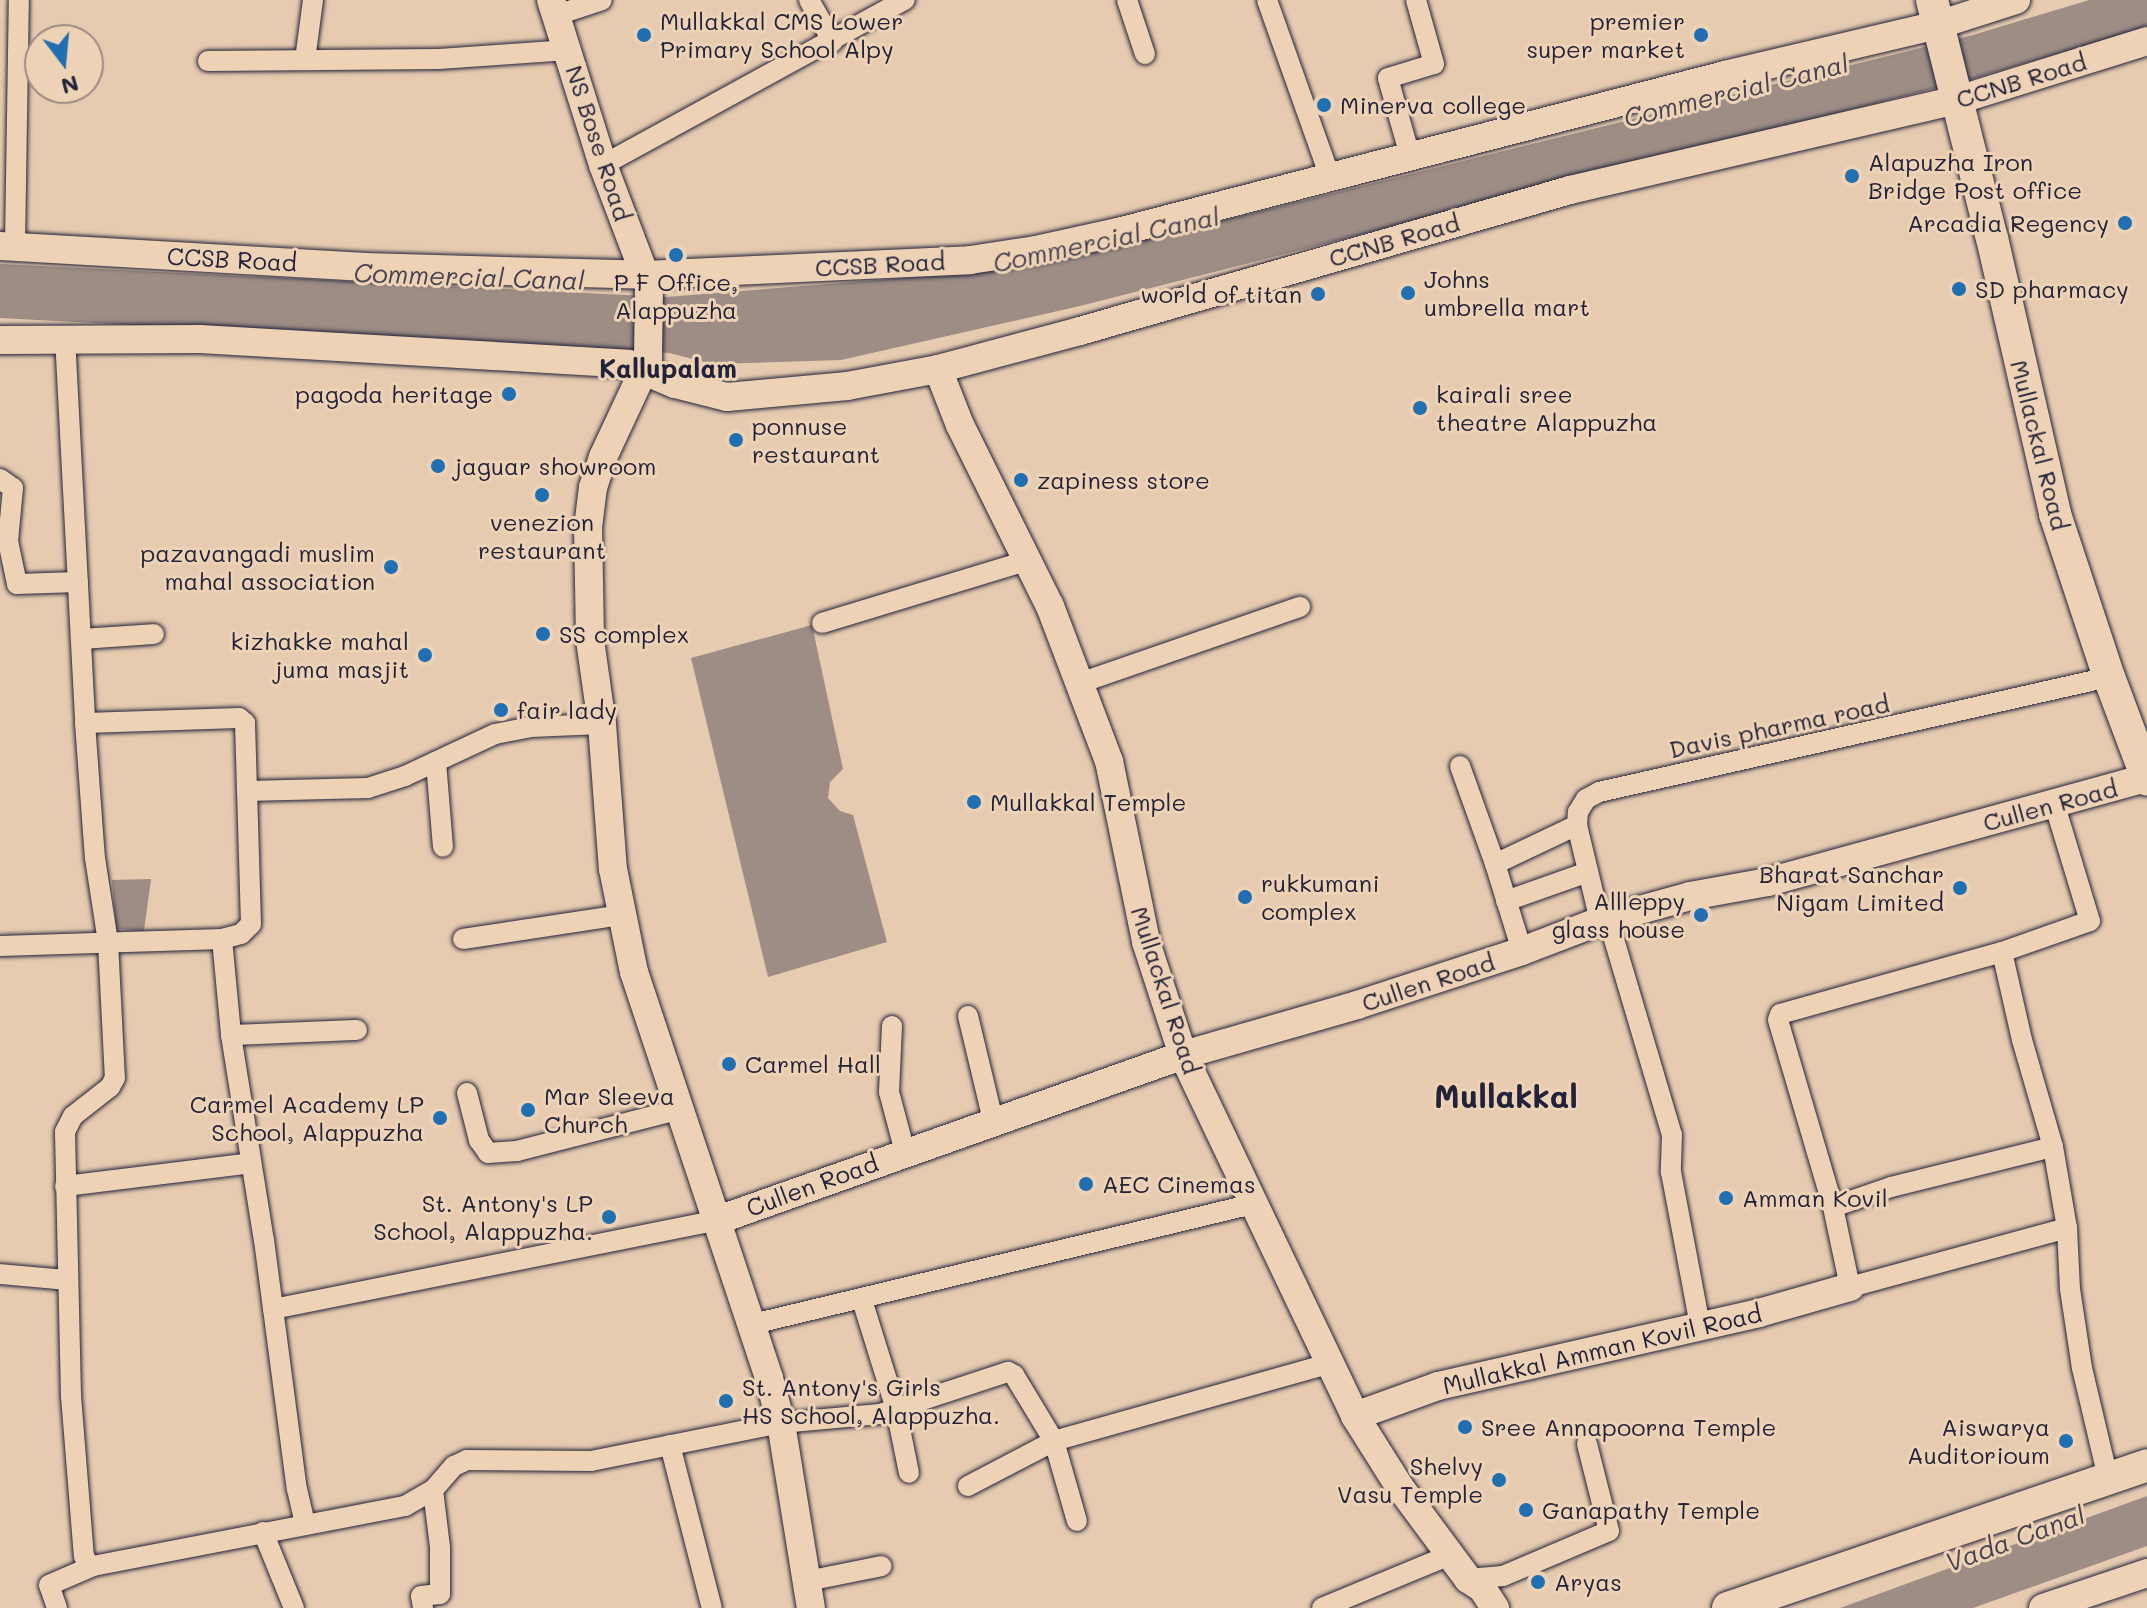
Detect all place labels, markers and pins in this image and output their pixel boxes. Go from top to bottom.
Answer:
place label: Mullakkal CMS Lower Primary School Alpy [660,7,903,63]
place label: premier super market [1527,7,1685,63]
marker: Mullakkal CMS Lower Primary School Alpy [635,26,653,44]
marker: premier super market [1692,26,1710,44]
place label: Minerva college [1340,91,1526,119]
marker: Minerva college [1315,96,1333,114]
place label: Alapuzha Iron Bridge Post office [1868,148,2082,204]
marker: Alapuzha Iron Bridge Post office [1843,167,1861,185]
place label: Arcadia Regency [1907,209,2109,237]
marker: Arcadia Regency [2116,214,2134,232]
marker: P F Office, Alappuzha [667,246,685,264]
place label: Johns umbrella mart [1424,265,1590,321]
place label: P F Office, Alappuzha [614,268,738,324]
place label: SD pharmacy [1975,275,2129,303]
place label: world of titan [1140,280,1302,308]
marker: SD pharmacy [1950,280,1968,298]
marker: Johns umbrella mart [1399,284,1417,302]
marker: world of titan [1309,285,1327,303]
place label: pagoda heritage [295,380,493,408]
place label: kairali sree theatre Alappuzha [1436,380,1657,436]
marker: pagoda heritage [500,385,518,403]
marker: kairali sree theatre Alappuzha [1411,399,1429,417]
place label: ponnuse restaurant [752,412,880,468]
marker: ponnuse restaurant [727,431,745,449]
place label: jaguar showroom [454,452,656,480]
marker: jaguar showroom [429,457,447,475]
place label: zapiness store [1037,466,1210,494]
marker: zapiness store [1012,471,1030,489]
marker: venezion restaurant [533,486,551,504]
place label: venezion restaurant [478,508,606,564]
place label: pazavangadi muslim mahal association [140,539,375,595]
marker: pazavangadi muslim mahal association [382,558,400,576]
place label: SS complex [559,620,689,648]
marker: SS complex [534,625,552,643]
place label: kizhakke mahal juma masjit [230,627,409,683]
marker: kizhakke mahal juma masjit [416,646,434,664]
place label: fair lady [517,696,617,724]
marker: fair lady [492,701,510,719]
place label: Mullakkal Temple [990,788,1186,816]
marker: Mullakkal Temple [965,793,983,811]
place label: Bharat Sanchar Nigam Limited [1759,860,1944,916]
place label: rukkumani complex [1261,869,1380,925]
marker: Bharat Sanchar Nigam Limited [1951,879,1969,897]
place label: Allleppy glass house [1552,887,1685,943]
marker: rukkumani complex [1236,888,1254,906]
marker: Allleppy glass house [1692,906,1710,924]
place label: Carmel Hall [745,1050,881,1078]
marker: Carmel Hall [720,1055,738,1073]
place label: Mar Sleeva Church [544,1082,675,1138]
place label: Carmel Academy LP School, Alappuzha [190,1090,424,1146]
marker: Mar Sleeva Church [519,1101,537,1119]
marker: Carmel Academy LP School, Alappuzha [431,1109,449,1127]
place label: AEC Cinemas [1102,1170,1256,1198]
marker: AEC Cinemas [1077,1175,1095,1193]
place label: Amman Kovil [1742,1184,1888,1212]
place label: St. Antony's LP School, Alappuzha. [373,1189,593,1245]
marker: Amman Kovil [1717,1189,1735,1207]
marker: St. Antony's LP School, Alappuzha. [600,1208,618,1226]
place label: St. Antony's Girls HS School, Alappuzha. [742,1373,1000,1429]
marker: St. Antony's Girls HS School, Alappuzha. [717,1392,735,1410]
place label: Sree Annapoorna Temple [1481,1413,1776,1441]
place label: Aiswarya Auditorioum [1907,1413,2050,1469]
marker: Sree Annapoorna Temple [1456,1418,1474,1436]
marker: Aiswarya Auditorioum [2057,1432,2075,1450]
place label: Shelvy Vasu Temple [1337,1452,1483,1508]
marker: Shelvy Vasu Temple [1490,1471,1508,1489]
place label: Ganapathy Temple [1542,1496,1760,1524]
marker: Ganapathy Temple [1517,1501,1535,1519]
place label: Aryas [1554,1568,1622,1596]
marker: Aryas [1529,1573,1547,1591]

